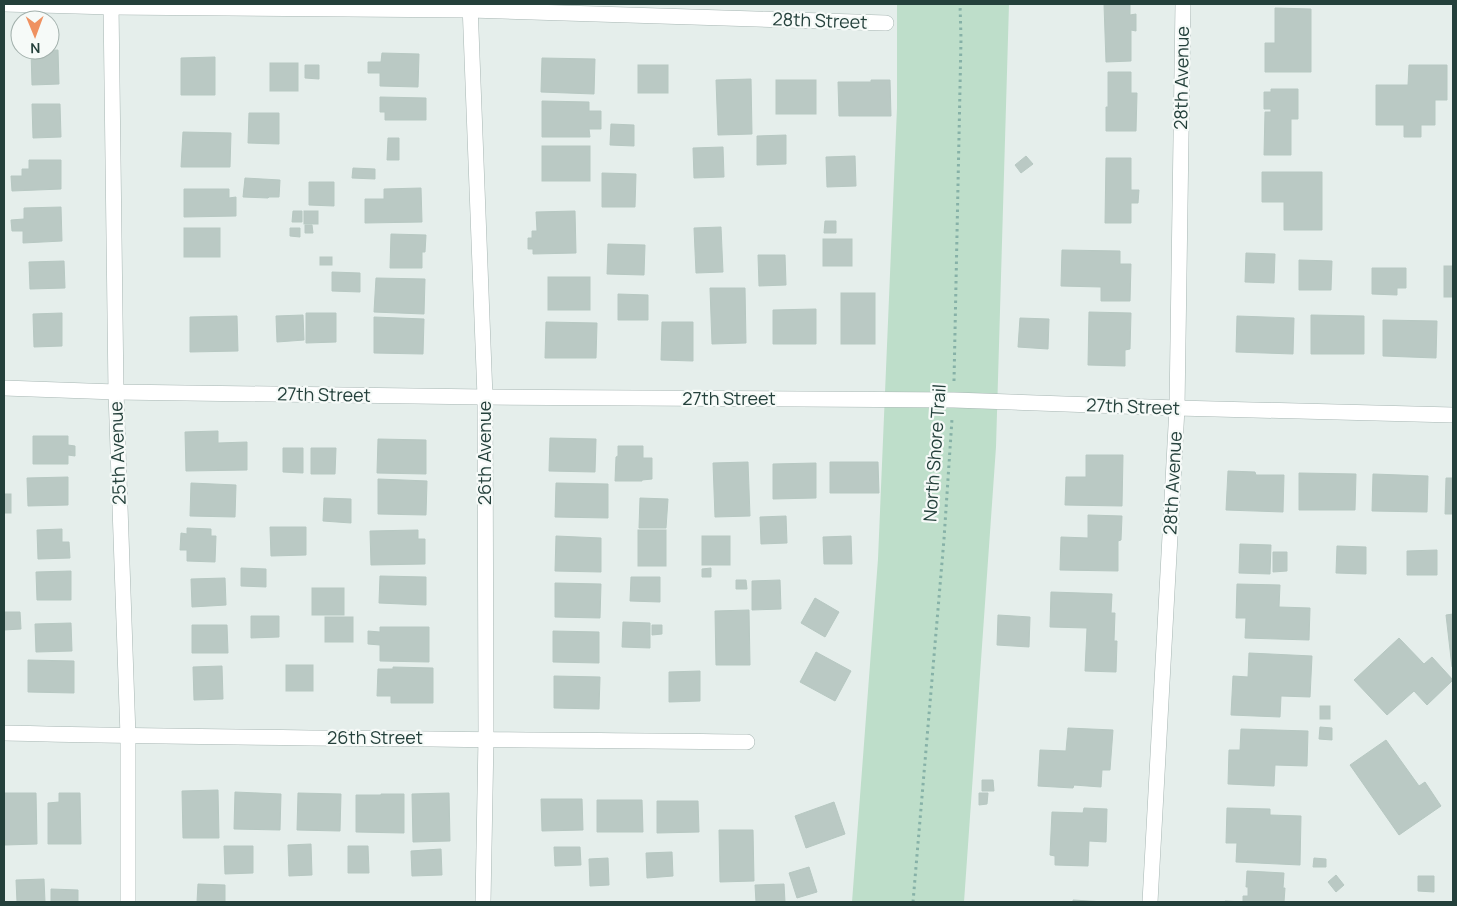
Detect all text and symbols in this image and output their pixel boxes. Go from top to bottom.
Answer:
street label: 28th Street [772,6,868,34]
north arrow [10,10,60,60]
street label: 28th Avenue [1168,26,1194,130]
text: N [30,39,40,58]
street label: 27th Street [277,381,371,407]
street label: North Shore Trail [917,383,951,523]
street label: 27th Street [682,386,776,410]
street label: 27th Street [1086,392,1180,420]
street label: 25th Avenue [103,401,131,505]
street label: 26th Avenue [472,401,496,505]
street label: 28th Avenue [1157,430,1187,535]
street label: 26th Street [327,725,423,749]

